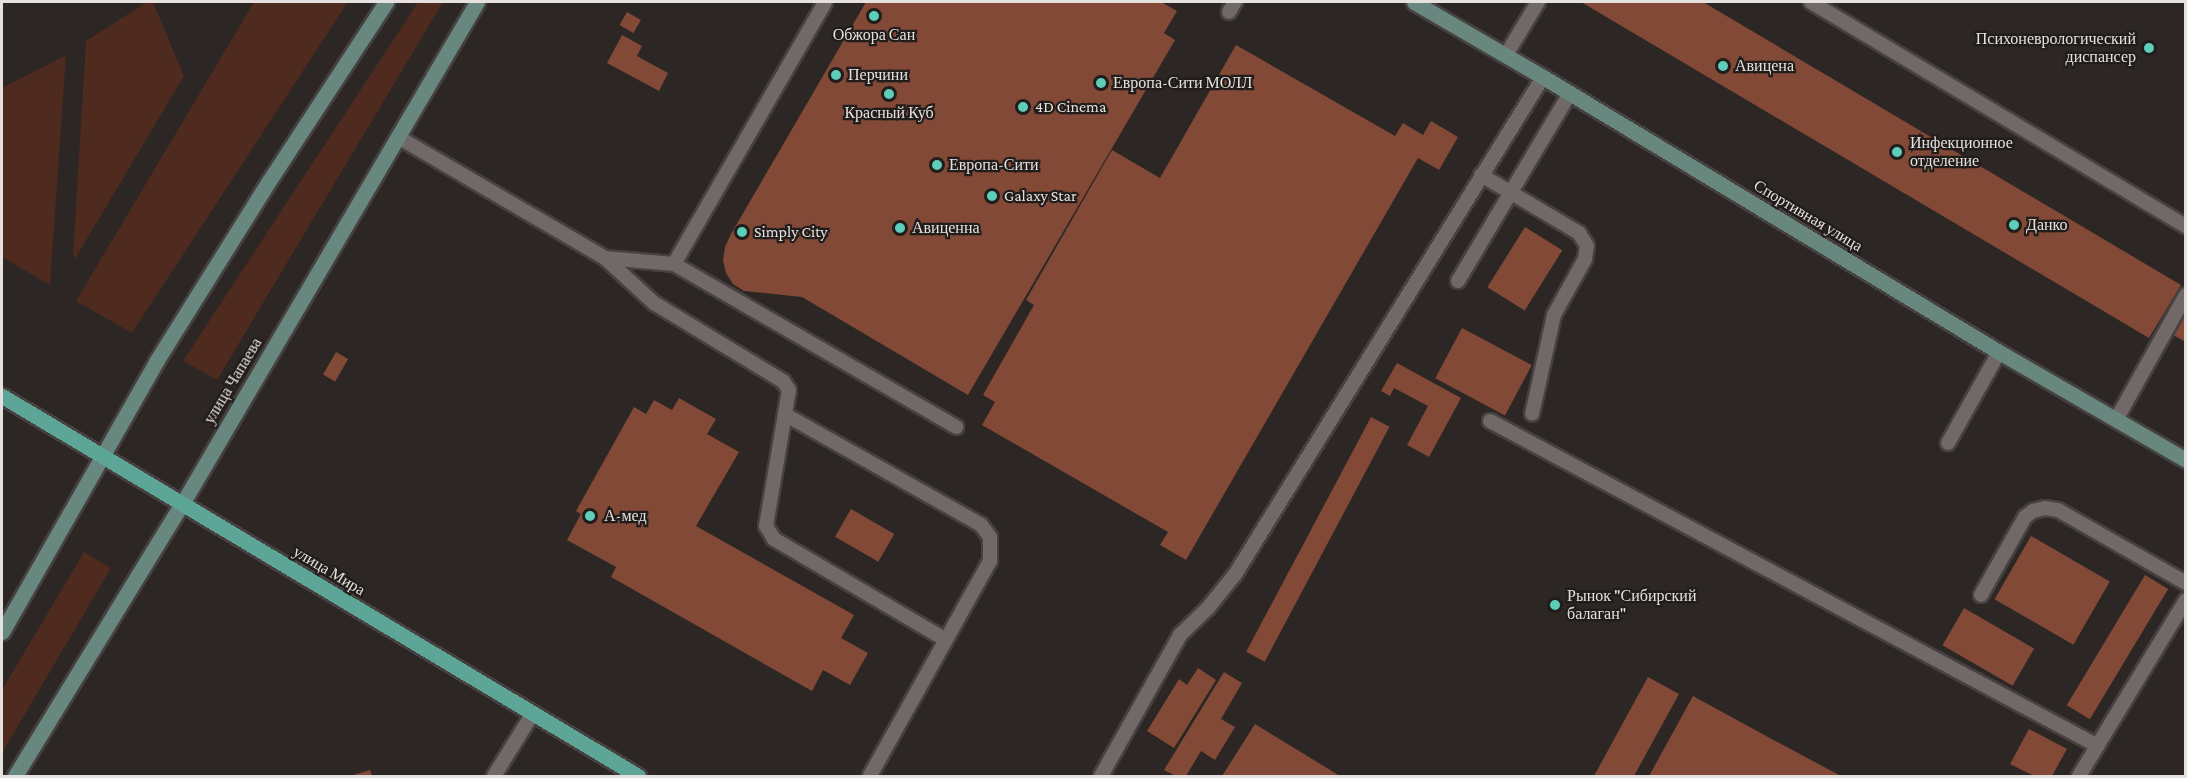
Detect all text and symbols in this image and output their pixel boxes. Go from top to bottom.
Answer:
marker: Обжора Сан [867,9,881,23]
place label: Обжора Сан [833,25,915,45]
place label: Психоневрологический диспансер [1976,29,2136,67]
marker: Психоневрологический диспансер [2140,39,2158,57]
place label: Авицена [1735,56,1794,76]
marker: Авицена [1716,59,1730,73]
place label: Перчини [848,65,908,85]
marker: Перчини [829,68,843,82]
place label: Европа-Сити МОЛЛ [1113,73,1252,93]
marker: Европа-Сити МОЛЛ [1094,76,1108,90]
marker: Красный Куб [882,87,896,101]
place label: 4D Cinema [1035,97,1106,117]
marker: 4D Cinema [1016,100,1030,114]
place label: Красный Куб [844,103,934,123]
place label: Инфекционное отделение [1910,133,2013,171]
marker: Инфекционное отделение [1888,143,1906,161]
place label: Европа-Сити [949,155,1039,175]
marker: Европа-Сити [930,158,944,172]
street label: Спортивная улица [1750,176,1866,256]
place label: Galaxy Star [1004,186,1077,206]
marker: Galaxy Star [985,189,999,203]
place label: Данко [2026,215,2068,235]
place label: Авиценна [912,218,980,238]
marker: Данко [2007,218,2021,232]
marker: Авиценна [893,221,907,235]
place label: Simply City [754,222,828,242]
marker: Simply City [735,225,749,239]
street label: улица Чапаева [200,334,266,428]
place label: А-мед [604,506,647,526]
marker: А-мед [581,507,599,525]
street label: улица Мира [290,542,368,600]
place label: Рынок "Сибирский балаган" [1567,586,1696,624]
marker: Рынок "Сибирский балаган" [1548,598,1562,612]

